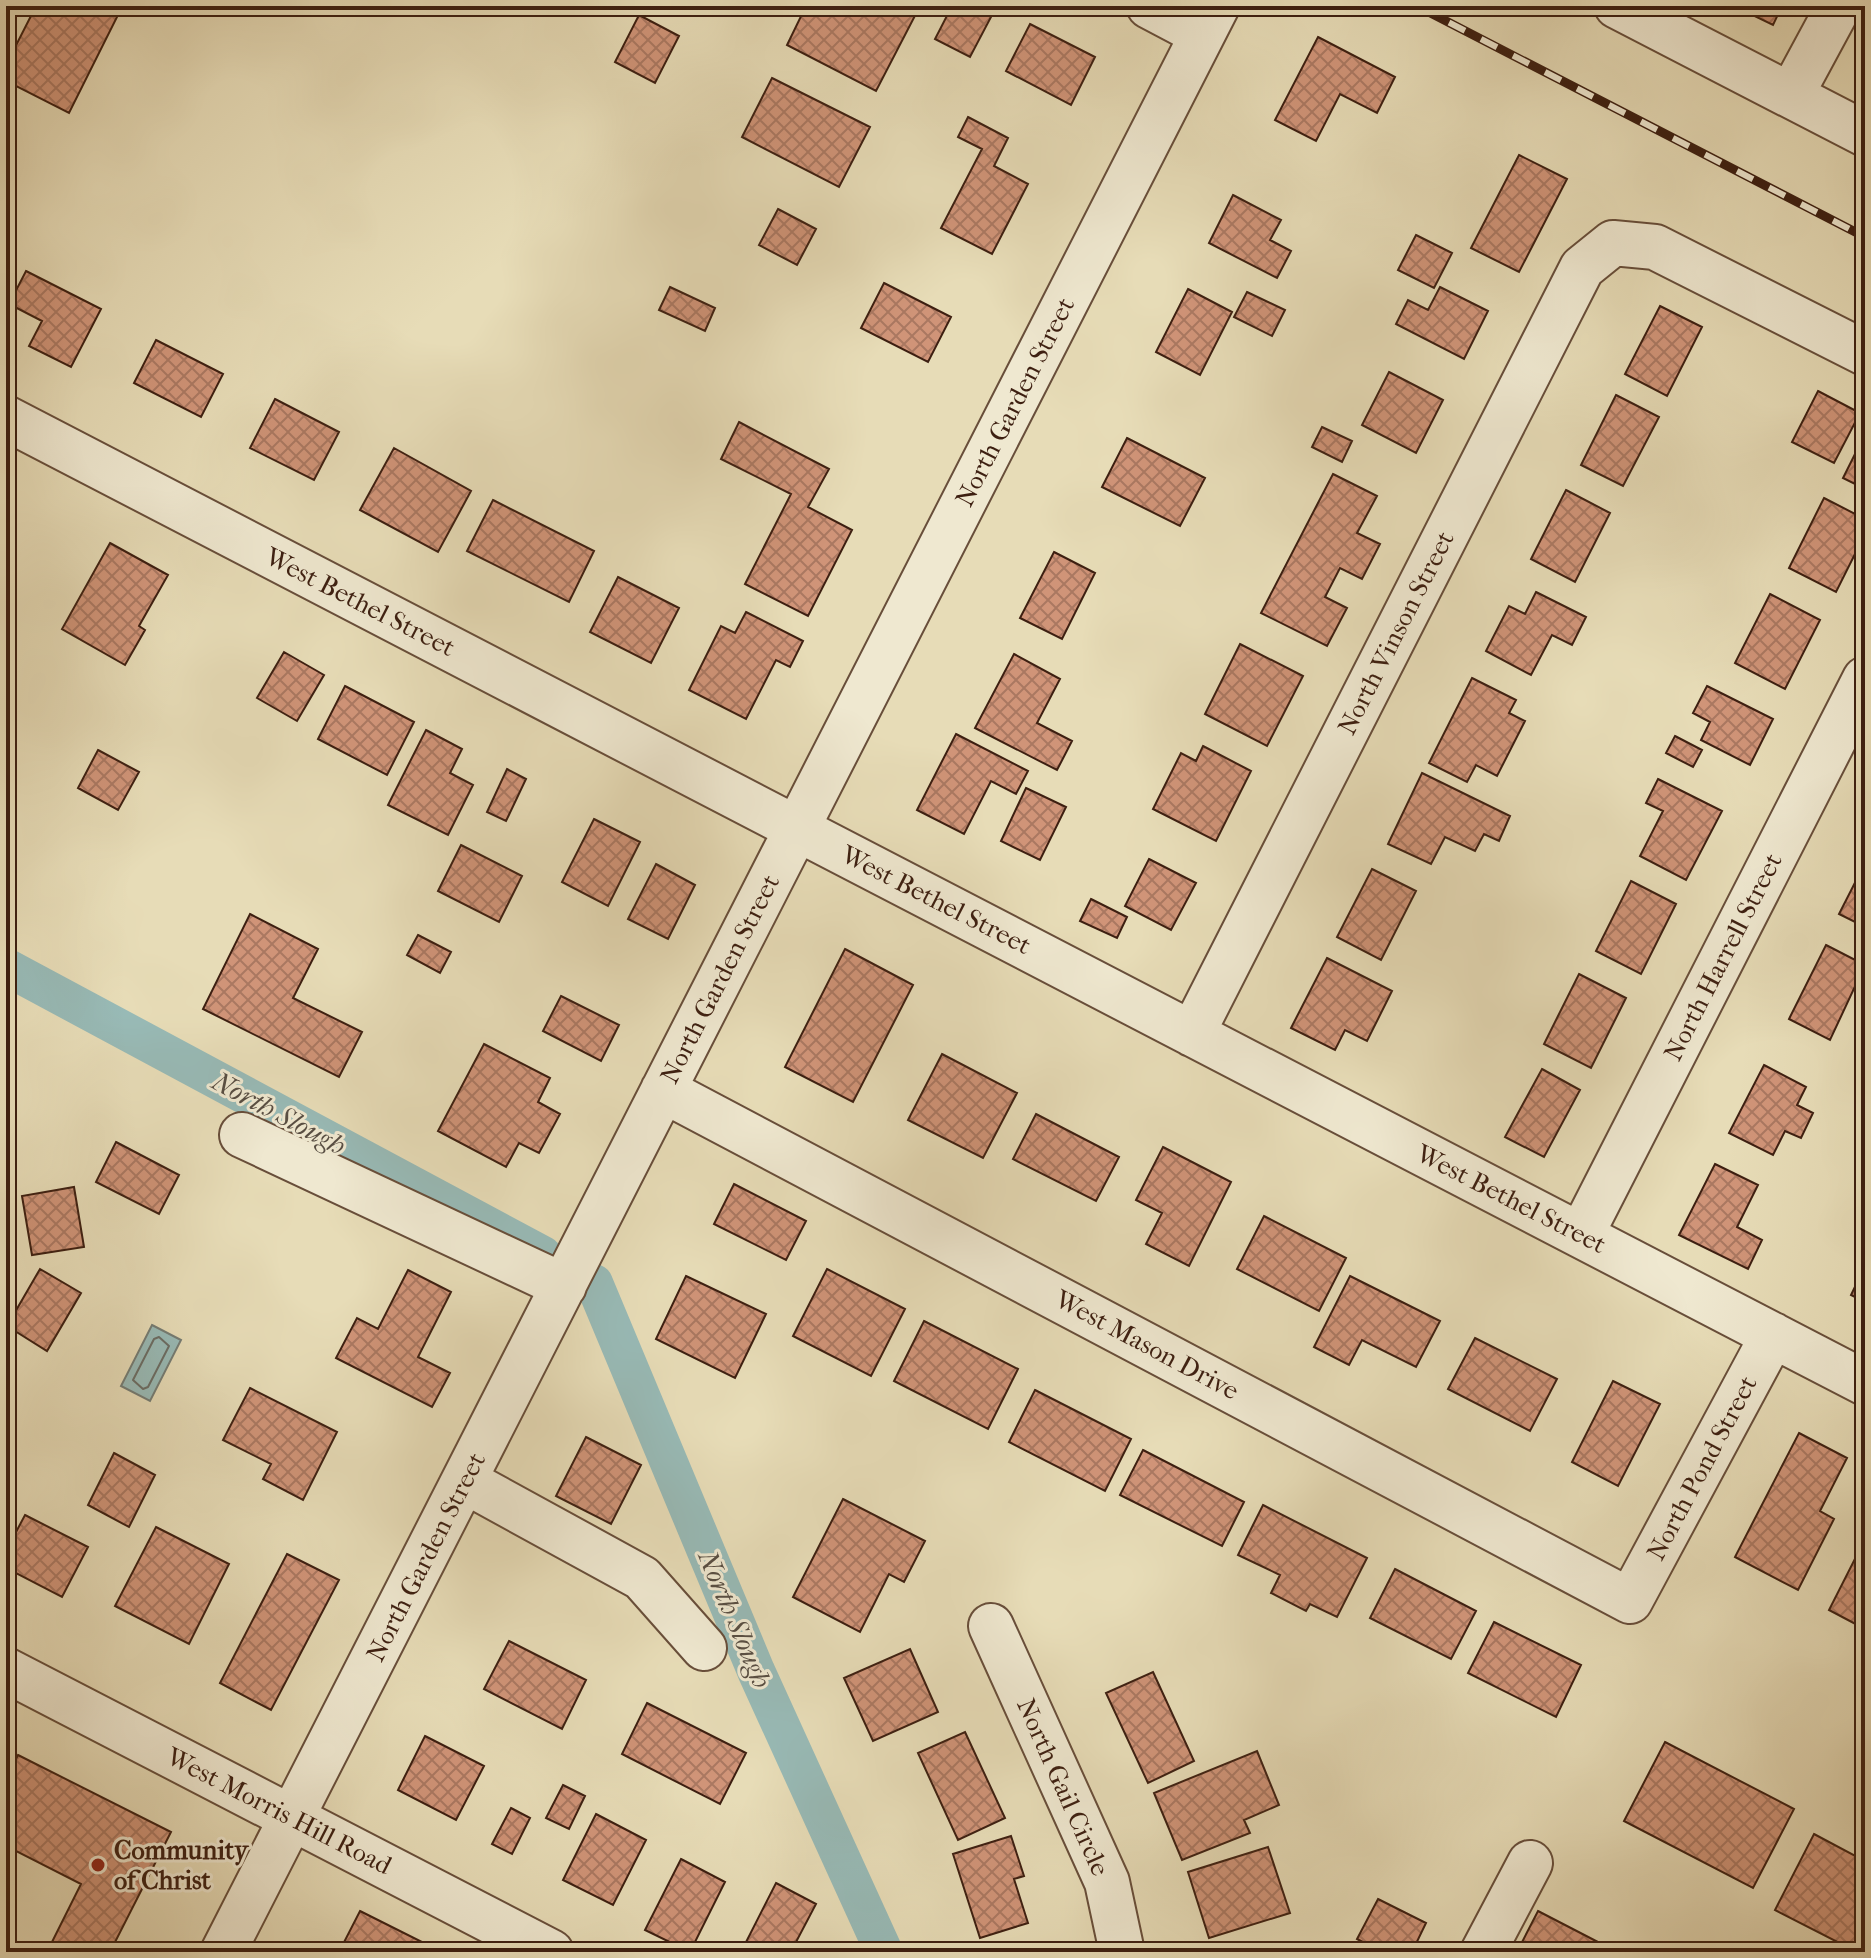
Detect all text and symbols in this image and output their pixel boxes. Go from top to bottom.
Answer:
street label: North Garden Street [949,292,1081,512]
street label: North Vinson Street [1331,525,1461,740]
street label: West Bethel Street [259,540,461,664]
street label: West Bethel Street [835,838,1037,962]
street label: North Harrell Street [1657,847,1789,1066]
street label: North Garden Street [654,869,786,1089]
water label: North Slough [206,1064,351,1162]
street label: West Bethel Street [1410,1137,1612,1261]
street label: West Mason Drive [1049,1283,1244,1407]
street label: North Pond Street [1640,1370,1764,1565]
street label: North Garden Street [360,1447,492,1667]
water label: North Slough [691,1544,779,1693]
street label: North Gail Circle [1010,1693,1116,1881]
street label: West Morris Hill Road [160,1740,398,1882]
place label: Community of Christ [114,1835,250,1896]
marker: Community of Christ [89,1856,107,1874]

